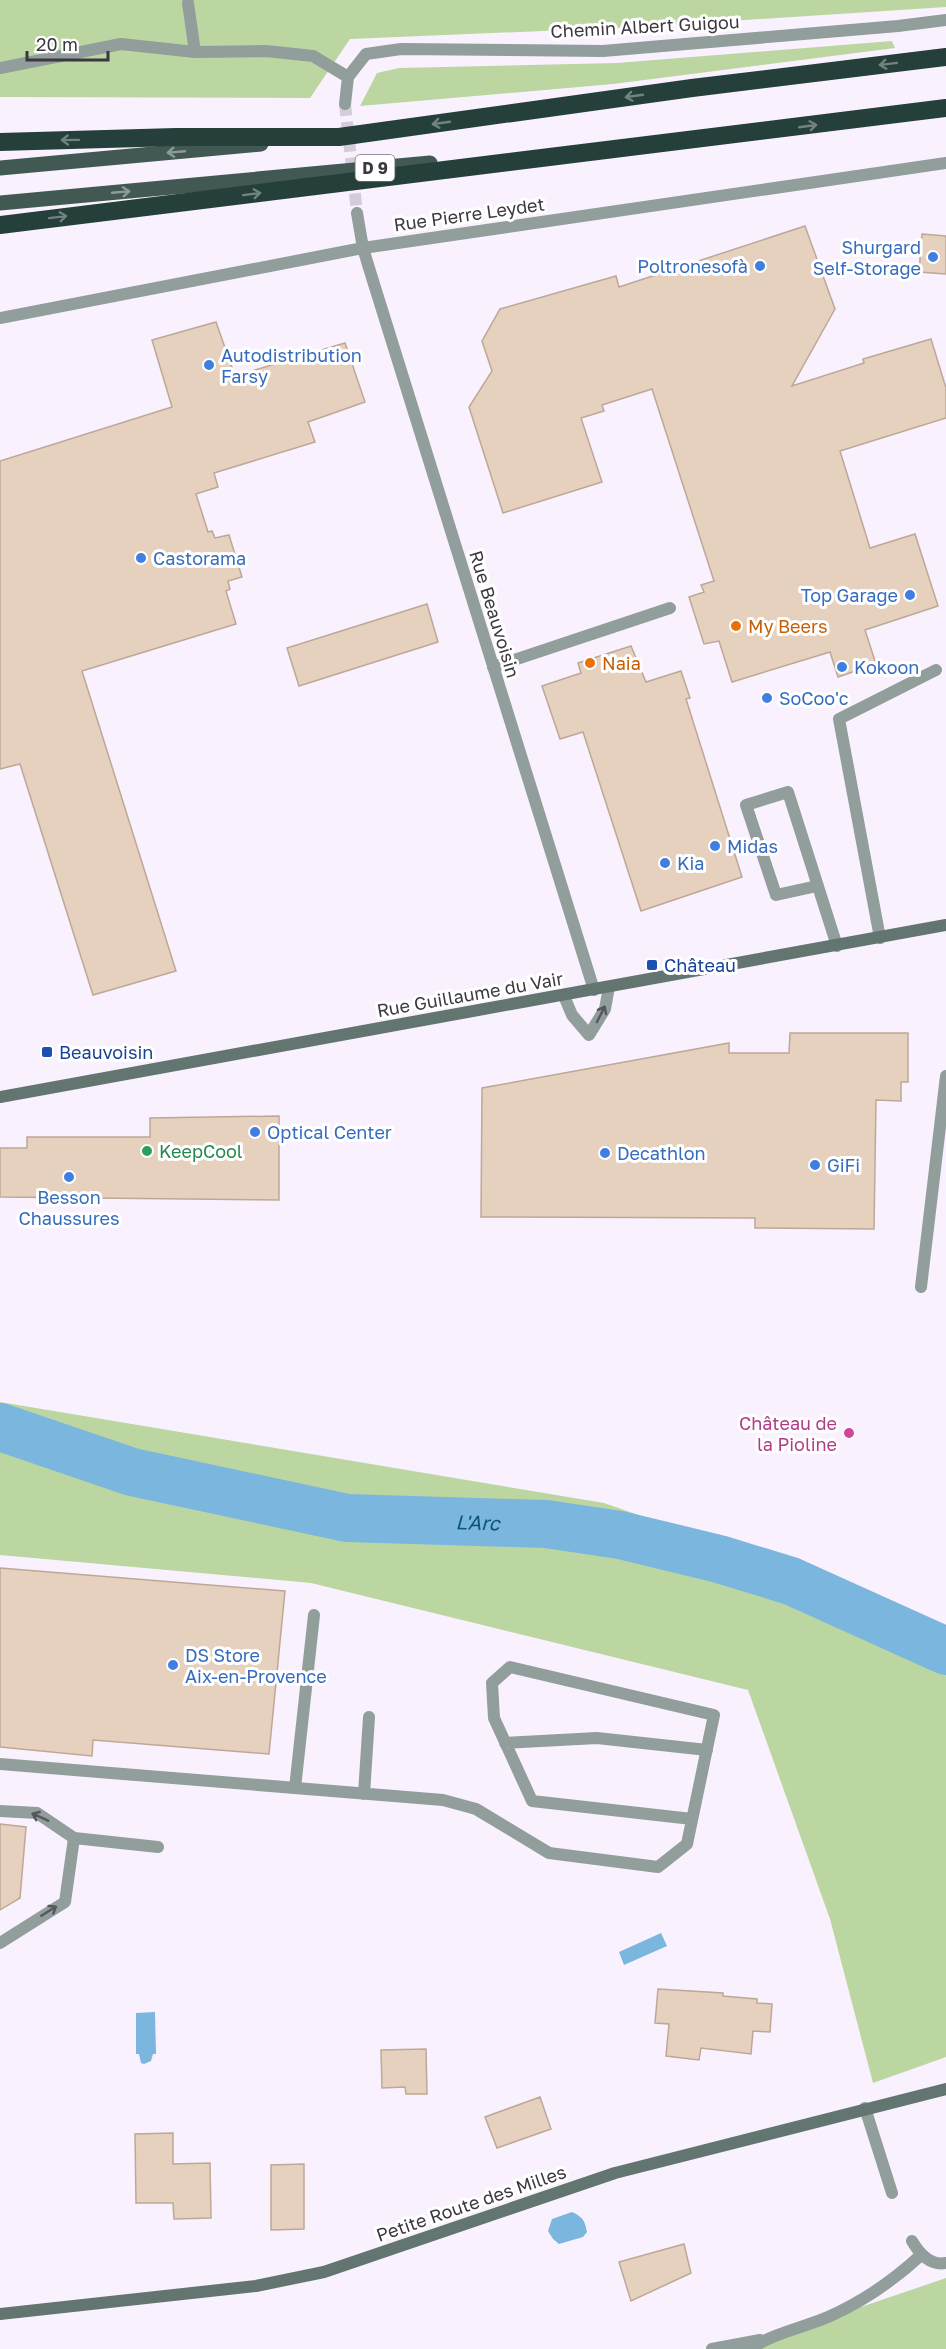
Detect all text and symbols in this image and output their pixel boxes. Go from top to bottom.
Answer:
street label: Chemin Albert Guigou [550,10,740,42]
scale bar [27,24,108,62]
text: 20 m [36,33,78,55]
one-way arrow [878,59,898,70]
one-way arrow [624,90,644,101]
one-way arrow [431,117,451,128]
one-way arrow [798,121,818,132]
one-way arrow [61,134,81,146]
one-way arrow [166,147,186,158]
road number: D 9 [356,155,394,181]
one-way arrow [111,186,130,197]
one-way arrow [241,188,261,199]
street label: Rue Pierre Leydet [392,193,546,235]
one-way arrow [48,211,67,222]
place label: Shurgard Self-Storage [813,236,921,279]
marker: Shurgard Self-Storage [926,250,940,264]
place label: Poltronesofà [637,255,748,277]
marker: Poltronesofà [753,259,767,273]
place label: Autodistribution Farsy [221,344,362,387]
marker: Autodistribution Farsy [202,358,216,372]
place label: Castorama [153,547,246,569]
street label: Rue Beauvoisin [465,548,525,680]
marker: Castorama [134,551,148,565]
place label: Top Garage [801,584,898,606]
marker: Top Garage [903,588,917,602]
place label: My Beers [748,615,828,637]
marker: My Beers [729,619,743,633]
place label: Naia [602,652,641,674]
marker: Naia [583,656,597,670]
place label: Kokoon [854,656,919,678]
marker: Kokoon [835,660,849,674]
place label: SoCoo'c [779,687,849,709]
marker: SoCoo'c [760,691,774,705]
place label: Midas [727,835,778,857]
marker: Midas [708,839,722,853]
place label: Kia [677,852,704,874]
marker: Kia [658,856,672,870]
place label: Château [664,954,736,976]
marker: Château [645,958,659,972]
street label: Rue Guillaume du Vair [375,967,565,1021]
one-way arrow [596,1006,607,1024]
place label: Beauvoisin [59,1041,153,1063]
marker: Beauvoisin [40,1045,54,1059]
place label: Optical Center [267,1121,392,1143]
marker: Optical Center [248,1125,262,1139]
place label: KeepCool [159,1140,243,1162]
place label: Decathlon [617,1142,706,1164]
marker: KeepCool [140,1144,154,1158]
marker: Decathlon [598,1146,612,1160]
place label: GiFi [827,1154,860,1176]
marker: GiFi [808,1158,822,1172]
marker: Besson Chaussures [62,1170,76,1184]
place label: Besson Chaussures [18,1186,120,1229]
place label: Château de la Pioline [739,1412,837,1455]
marker: Château de la Pioline [842,1426,856,1440]
water label: L'Arc [455,1509,501,1535]
place label: DS Store Aix-en-Provence [185,1644,327,1687]
marker: DS Store Aix-en-Provence [166,1658,180,1672]
one-way arrow [31,1811,49,1822]
one-way arrow [41,1905,58,1918]
street label: Petite Route des Milles [373,2160,569,2246]

